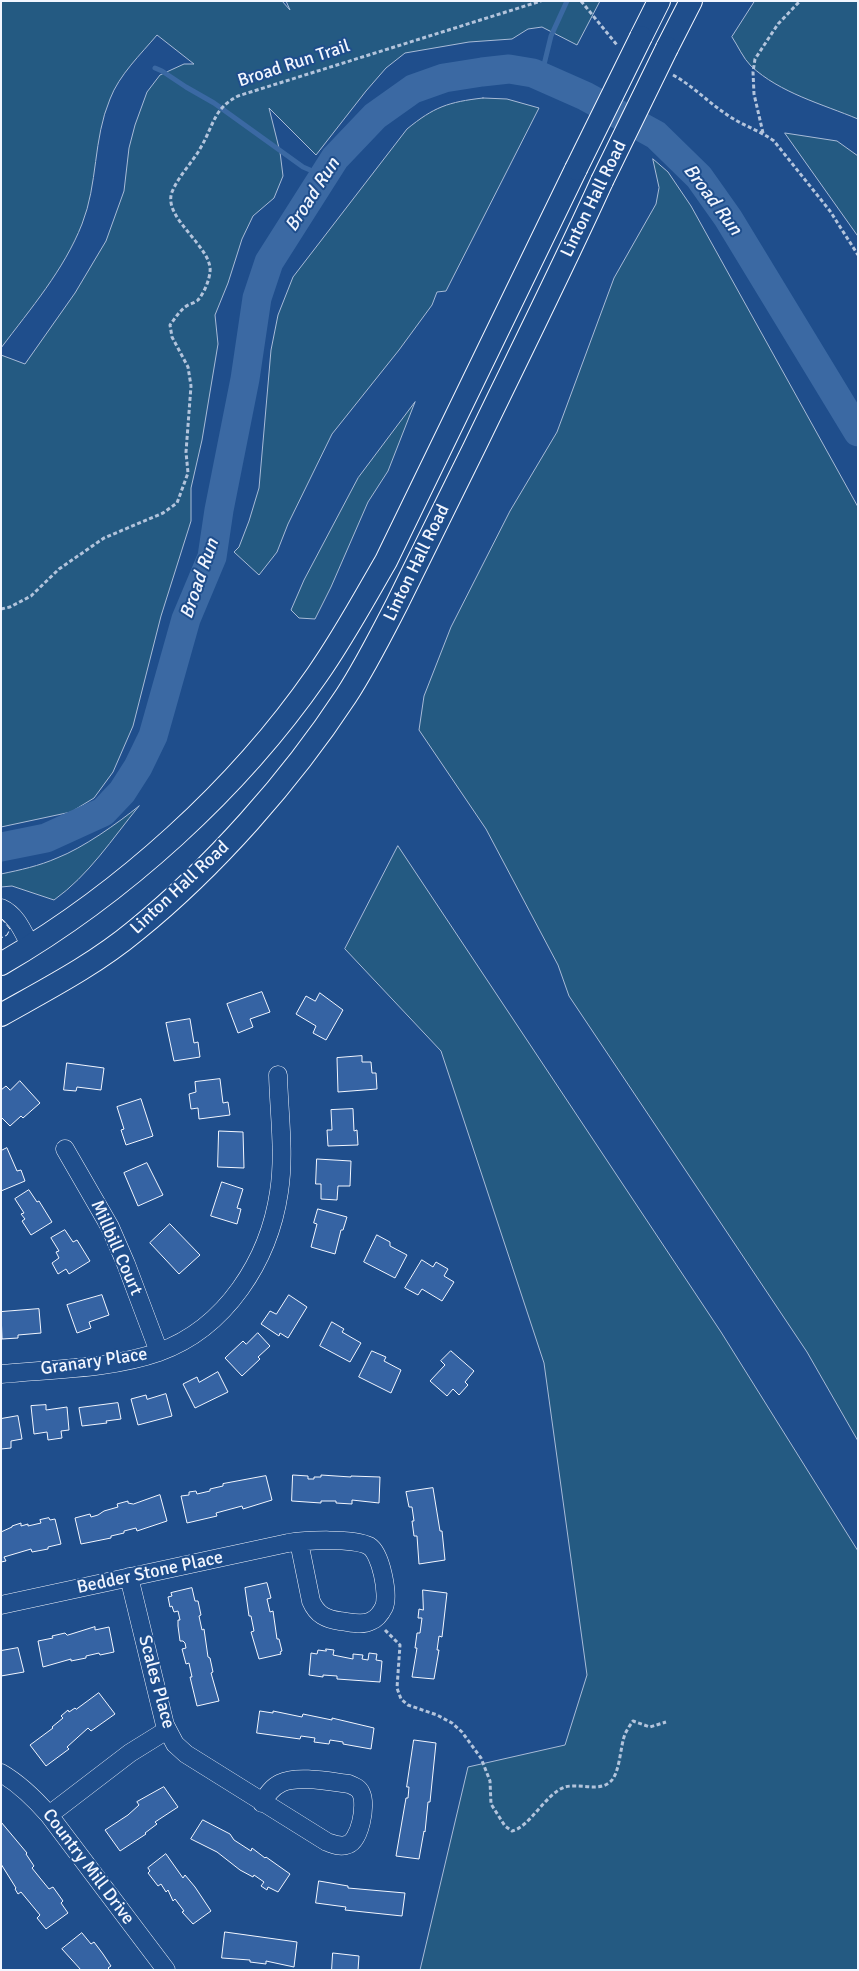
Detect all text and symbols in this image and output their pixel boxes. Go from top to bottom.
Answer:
street label: Broad Run Trail [235,36,353,92]
street label: Linton Hall Road [556,137,632,261]
water label: Broad Run [281,154,345,236]
water label: Broad Run [678,160,746,240]
street label: Linton Hall Road [379,501,455,625]
water label: Broad Run [176,536,224,622]
street label: Linton Hall Road [126,837,234,939]
street label: Millbill Court [85,1197,147,1299]
street label: Granary Place [39,1344,149,1380]
street label: Bedder Stone Place [75,1547,225,1599]
street label: Scales Place [133,1633,179,1731]
street label: Country Mill Drive [37,1805,139,1929]

